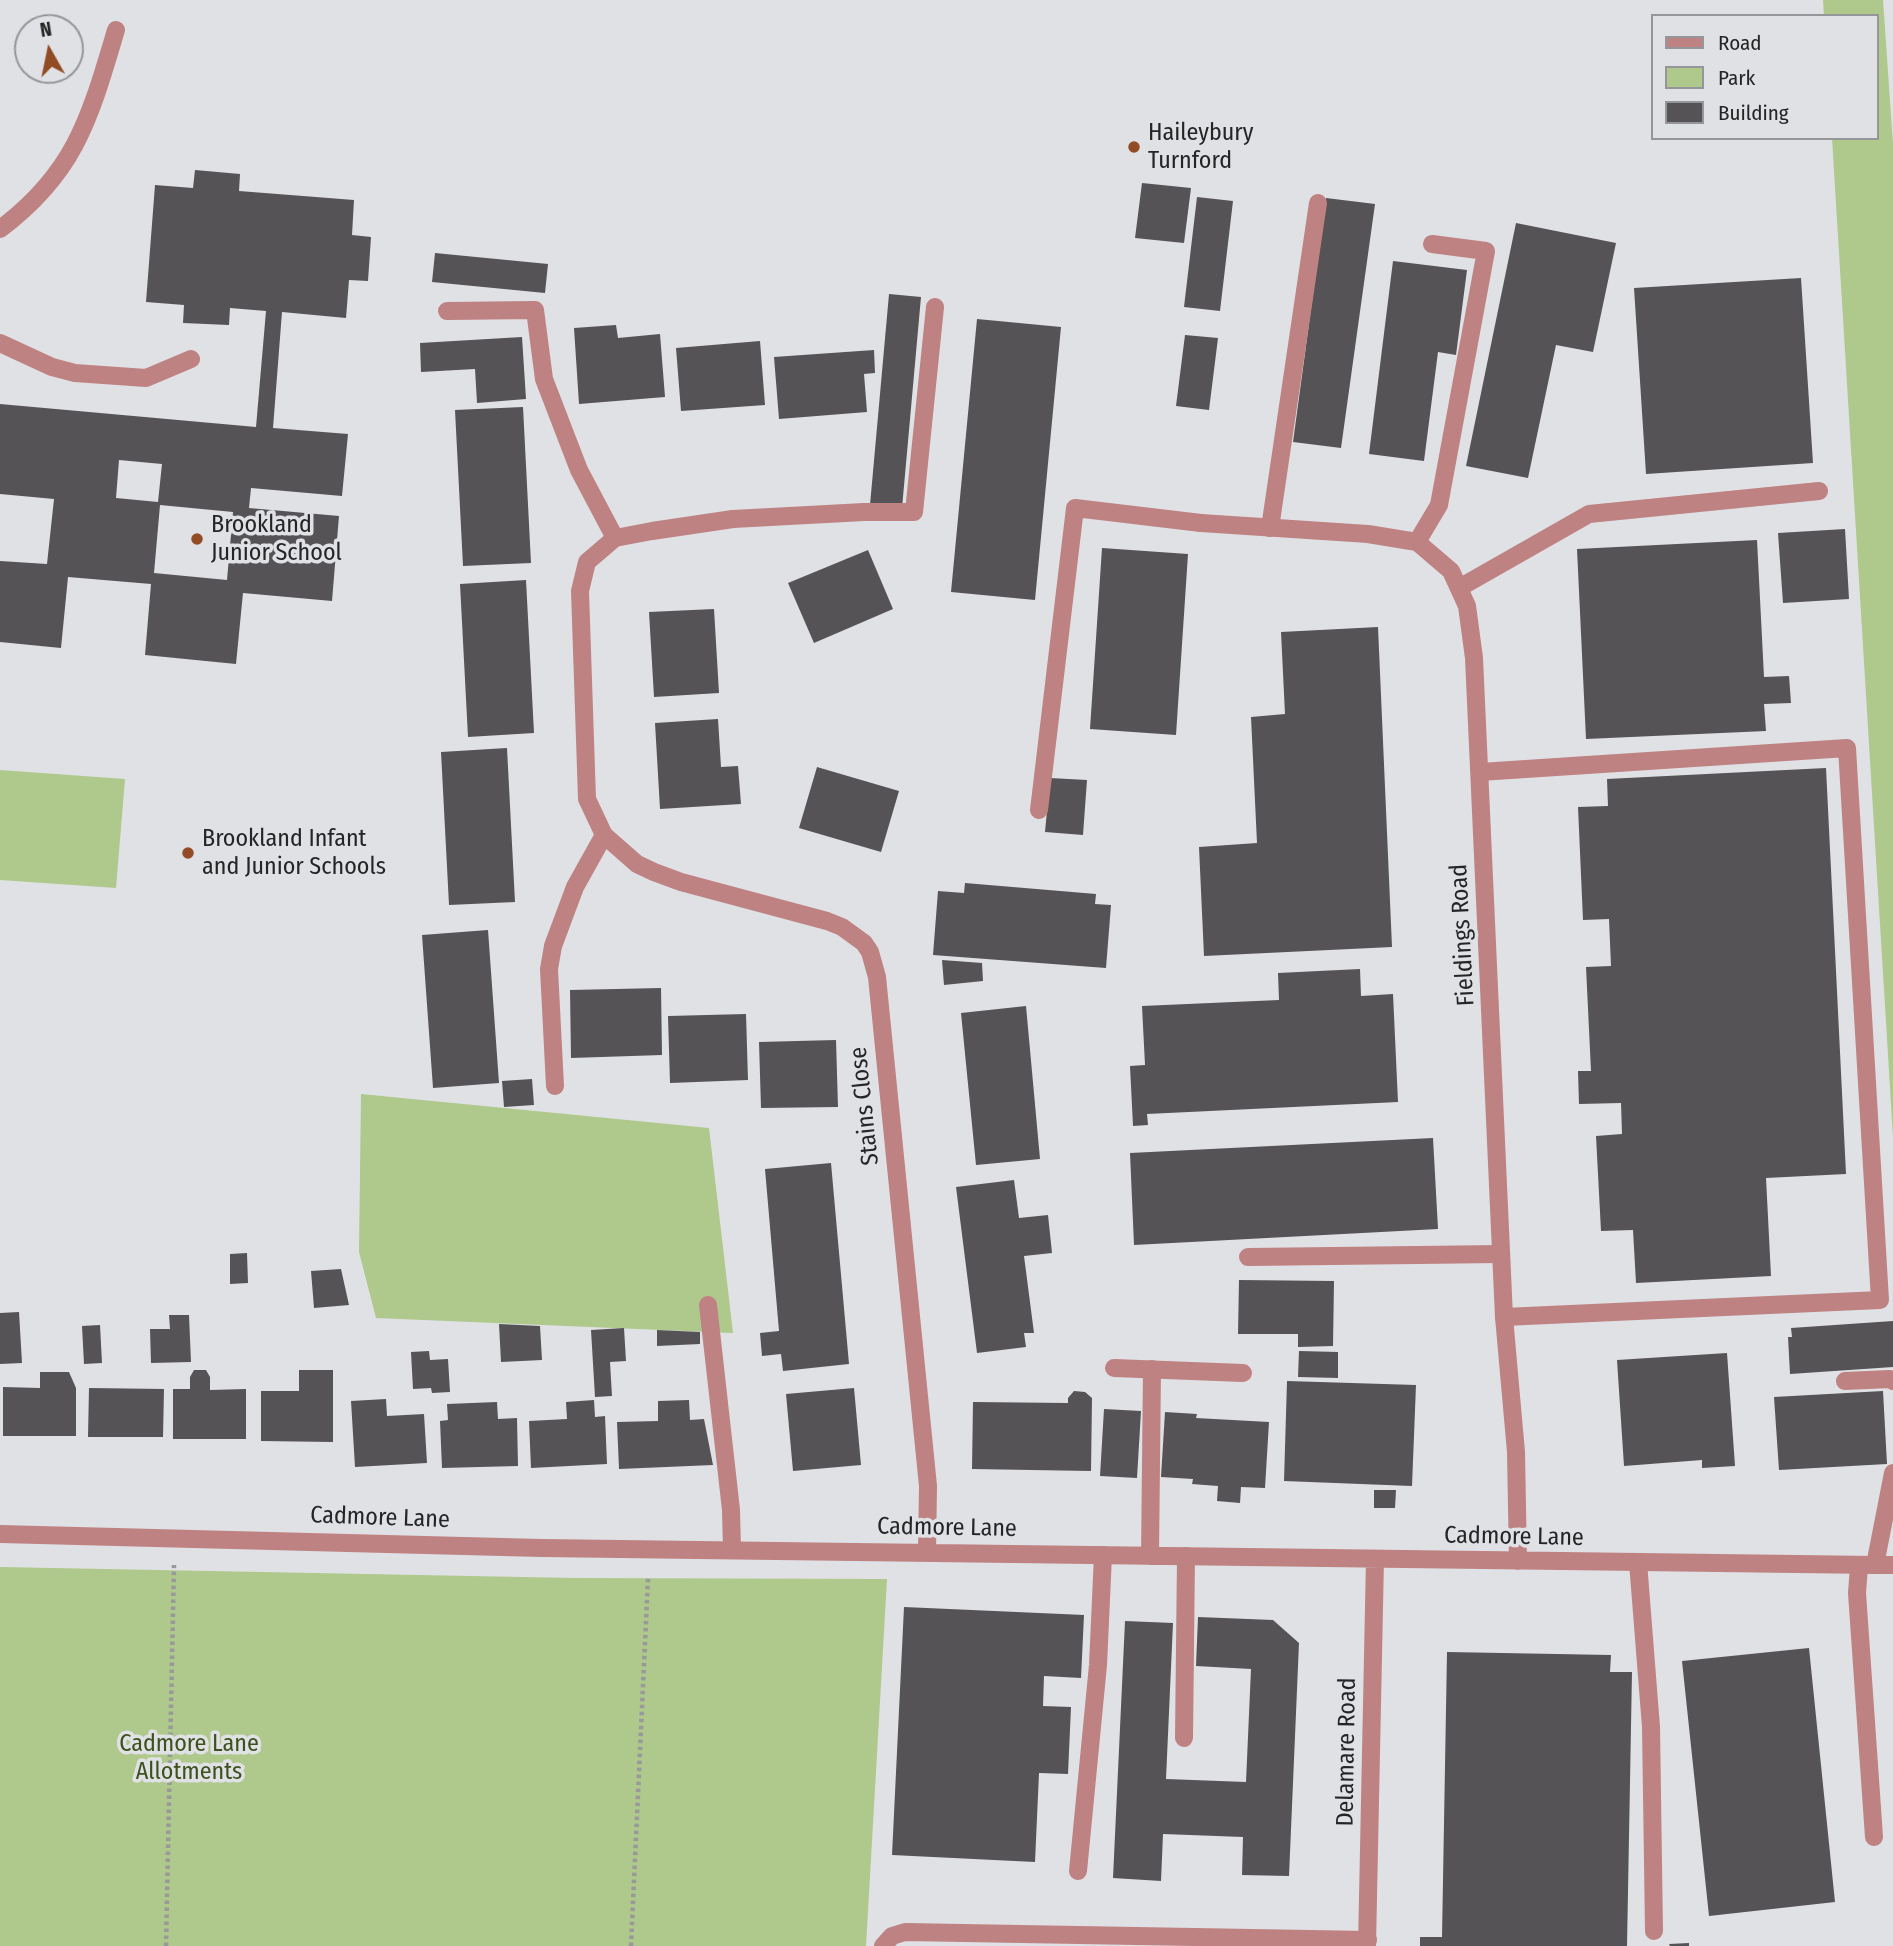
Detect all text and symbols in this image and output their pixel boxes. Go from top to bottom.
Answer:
north arrow [14,14,84,84]
legend [1652,14,1879,140]
text: N [39,17,53,42]
text: Road [1718,30,1762,56]
text: Park [1718,65,1755,91]
text: Building [1718,100,1789,126]
place label: Haileybury Turnford [1148,119,1253,175]
marker: Haileybury Turnford [1126,139,1142,155]
place label: Brookland Junior School [211,511,342,567]
marker: Brookland Junior School [189,531,205,547]
place label: Brookland Infant and Junior Schools [202,825,386,881]
marker: Brookland Infant and Junior Schools [180,845,196,861]
street label: Fieldings Road [1445,863,1481,1007]
street label: Stains Close [844,1045,886,1167]
street label: Cadmore Lane [310,1501,450,1535]
street label: Cadmore Lane [877,1512,1017,1544]
street label: Cadmore Lane [1444,1521,1584,1553]
street label: Delamare Road [1331,1677,1363,1827]
park label: Cadmore Lane Allotments [119,1730,259,1786]

